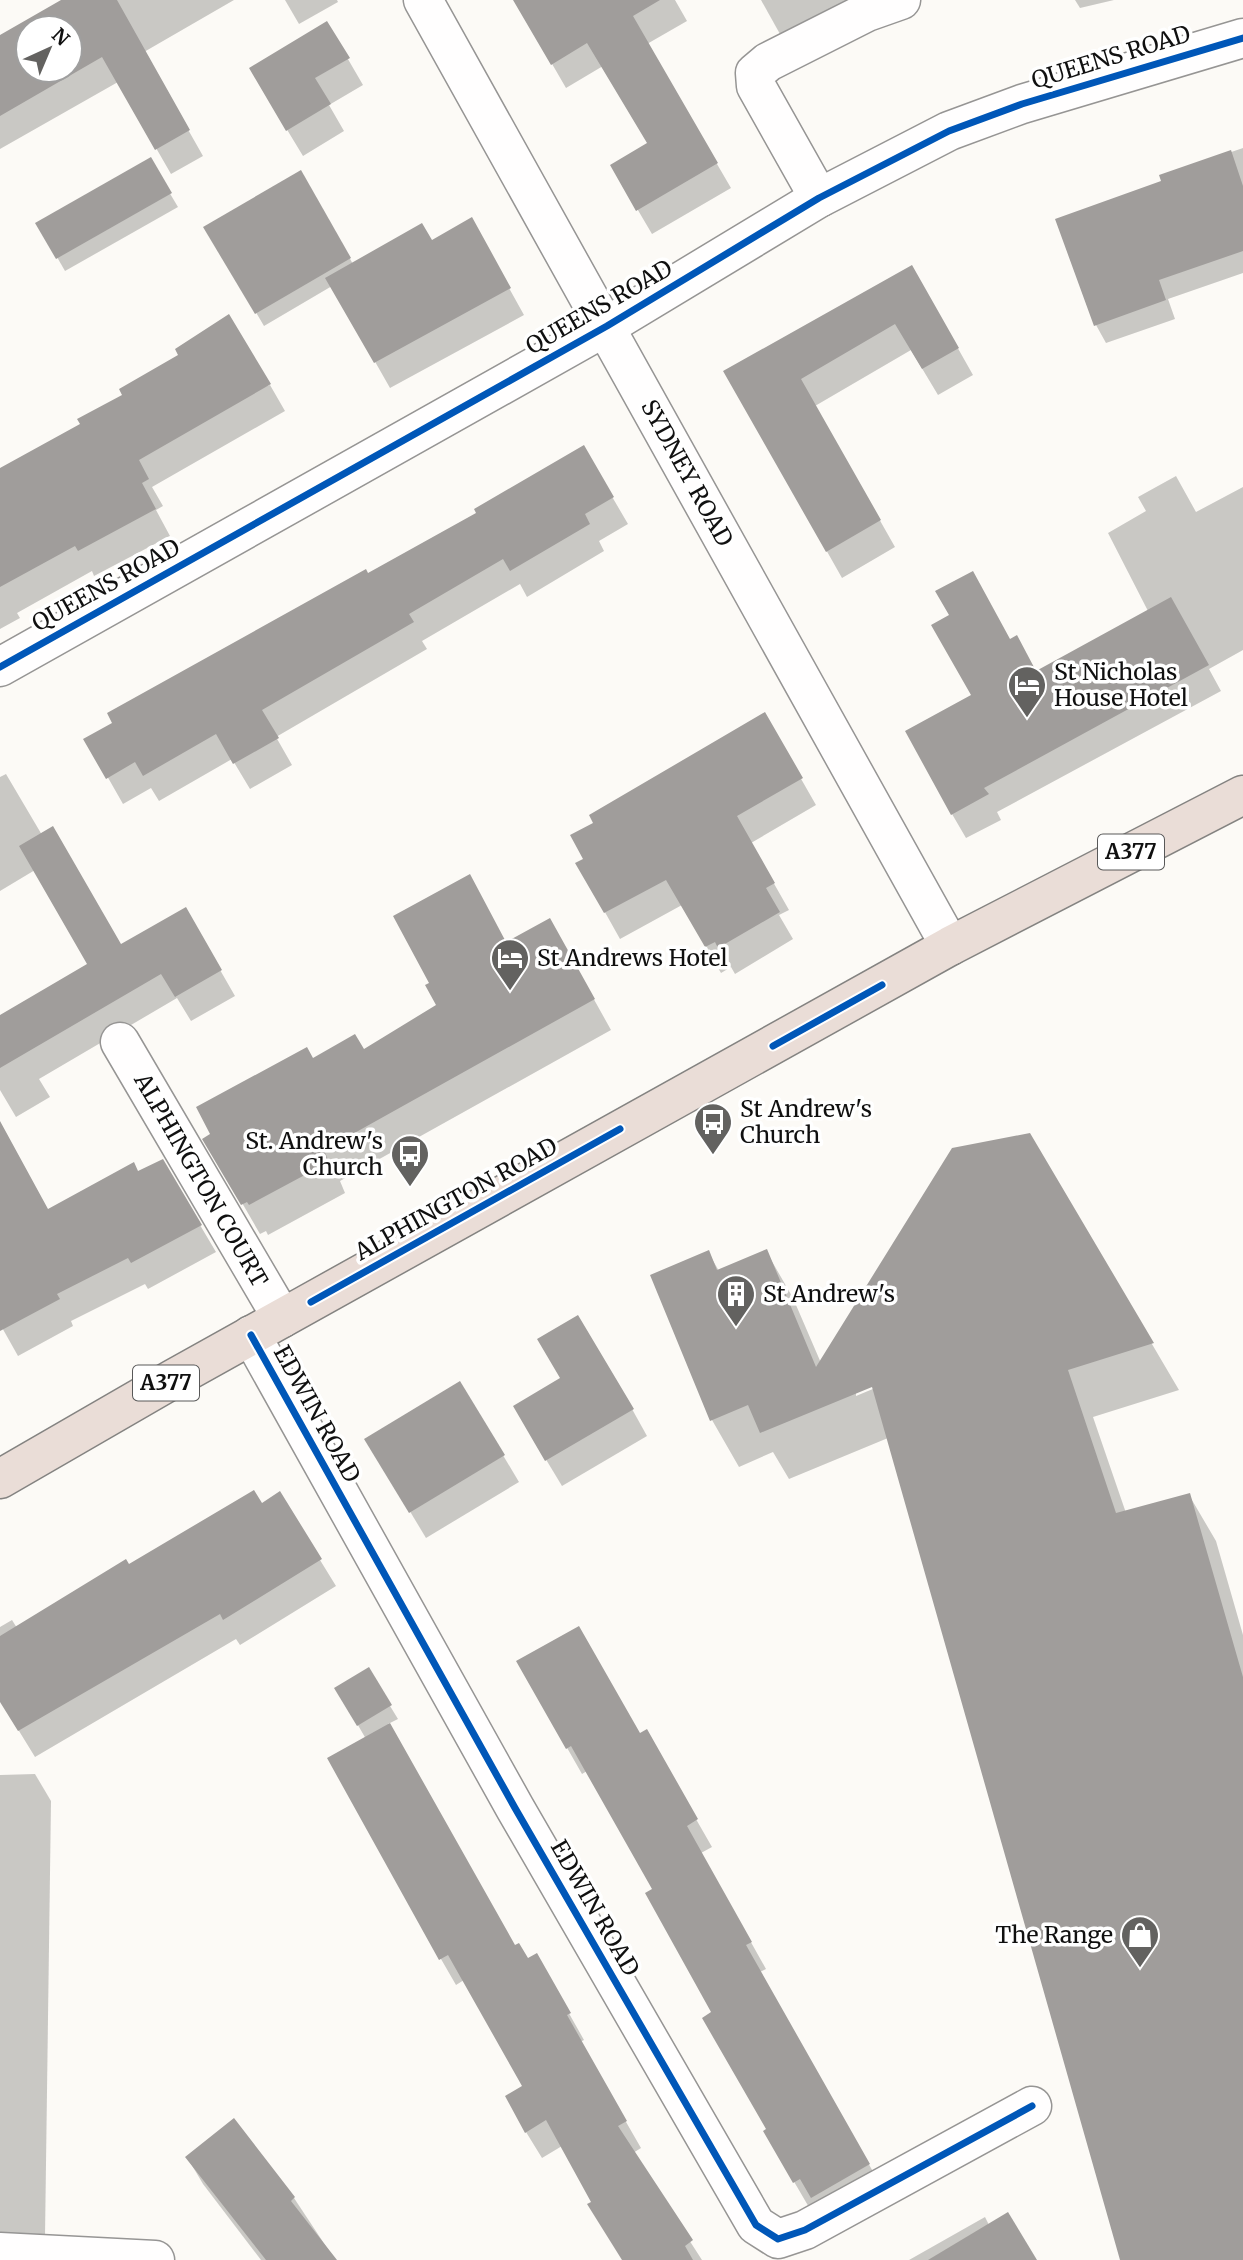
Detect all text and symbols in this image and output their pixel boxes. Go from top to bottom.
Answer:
north arrow [14,14,84,84]
street label: QUEENS ROAD [1028,19,1194,94]
text: N [47,23,75,51]
street label: QUEENS ROAD [520,253,677,360]
street label: SYDNEY ROAD [635,394,740,551]
street label: QUEENS ROAD [27,532,185,637]
place label: St Nicholas House Hotel [1054,657,1188,712]
hotel icon: St Nicholas House Hotel [1006,664,1048,719]
road number: A377 [1098,834,1164,870]
hotel icon: St Andrews Hotel [489,937,531,992]
place label: St Andrews Hotel [537,943,728,972]
street label: ALPHINGTON COURT [128,1067,274,1292]
place label: St Andrew's Church [740,1094,872,1149]
bus stop icon: St Andrew's Church [692,1101,734,1156]
place label: St. Andrew's Church [245,1126,383,1181]
street label: ALPHINGTON ROAD [349,1131,562,1267]
bus stop icon: St. Andrew's Church [389,1133,431,1188]
building icon: St Andrew's [715,1273,757,1328]
place label: St Andrew's [763,1279,895,1308]
street label: EDWIN ROAD [268,1340,367,1487]
road number: A377 [133,1366,199,1400]
street label: EDWIN ROAD [545,1835,646,1981]
shop icon: The Range [1119,1914,1161,1969]
place label: The Range [995,1920,1113,1949]

